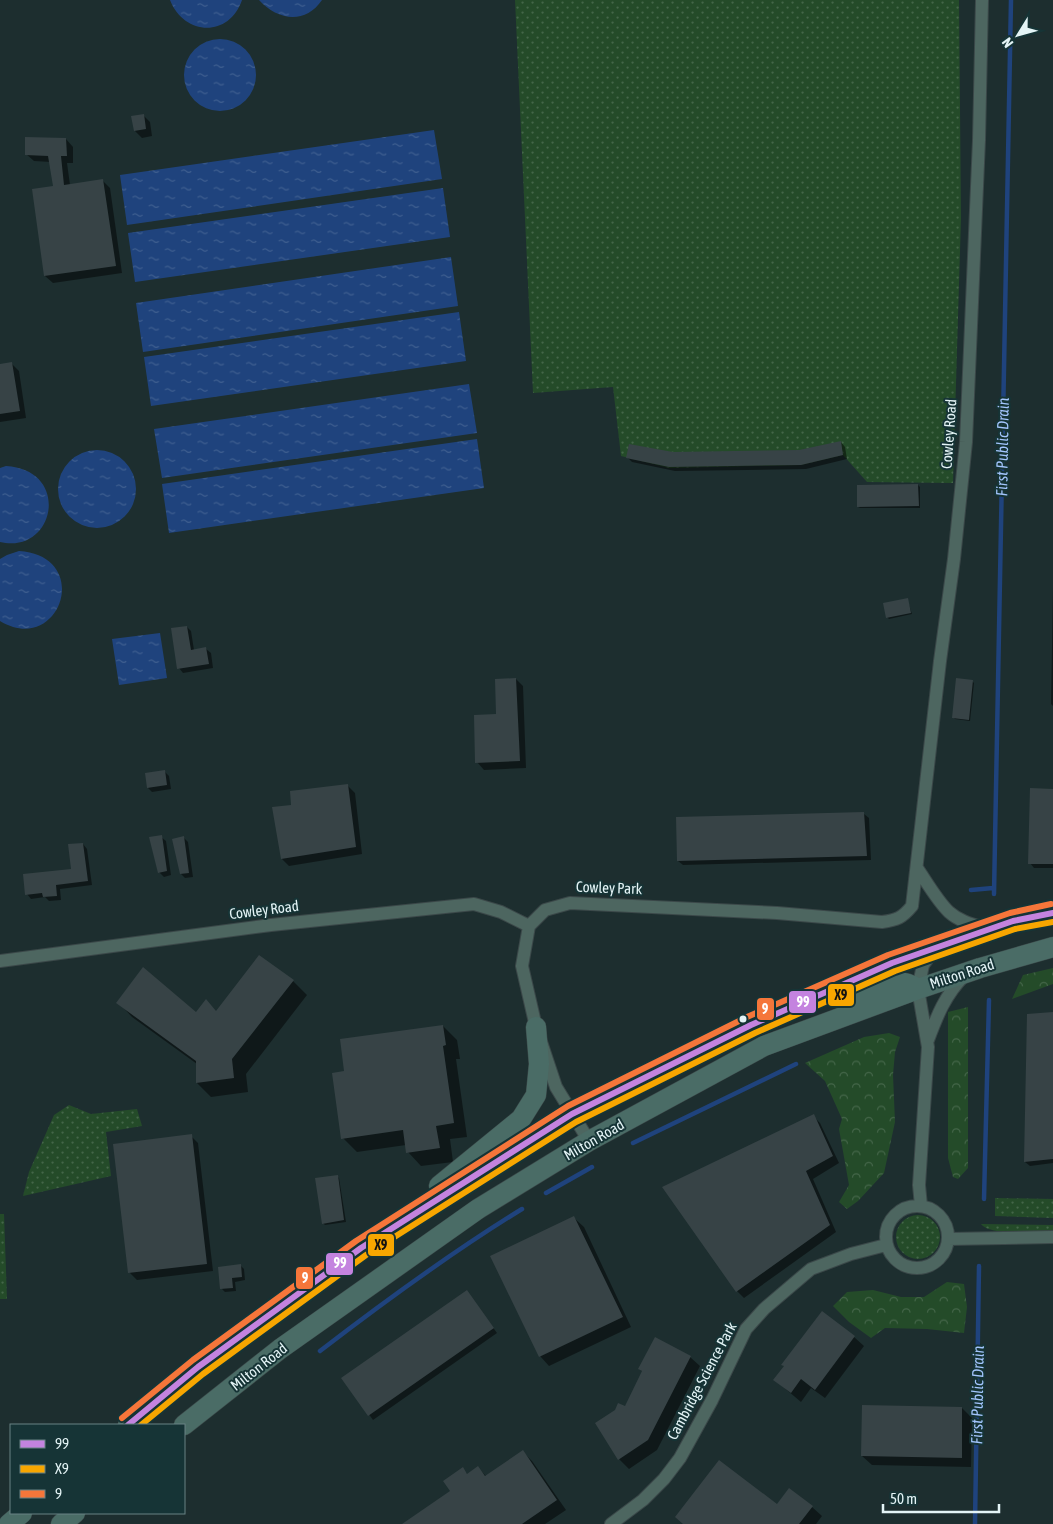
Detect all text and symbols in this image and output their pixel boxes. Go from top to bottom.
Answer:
north arrow [993,10,1043,60]
text: N [999,35,1016,51]
water label: First Public Drain [992,397,1012,496]
street label: Cowley Road [938,398,959,469]
street label: Cowley Park [576,878,643,897]
street label: Cowley Road [228,897,300,922]
street label: Milton Road [928,955,996,992]
line badge: X9 [827,983,855,1007]
text: X9 [834,987,848,1003]
line badge: 99 [788,990,817,1014]
text: 99 [796,994,810,1010]
line badge: 9 [756,997,775,1021]
text: 9 [762,1001,769,1017]
unlabelled marker [738,1014,748,1024]
street label: Milton Road [561,1116,627,1164]
line badge: X9 [367,1233,395,1257]
text: X9 [374,1237,388,1253]
line badge: 99 [325,1252,354,1276]
text: 99 [333,1255,347,1271]
line badge: 9 [295,1266,314,1290]
text: 9 [302,1270,309,1286]
street label: Cambridge Science Park [663,1319,740,1442]
street label: Milton Road [227,1339,290,1394]
water label: First Public Drain [967,1345,987,1444]
legend [10,1424,185,1514]
text: 99 [55,1435,69,1452]
text: X9 [55,1460,69,1477]
scale bar [883,1482,999,1514]
text: 9 [55,1485,62,1502]
text: 50 m [890,1490,917,1507]

